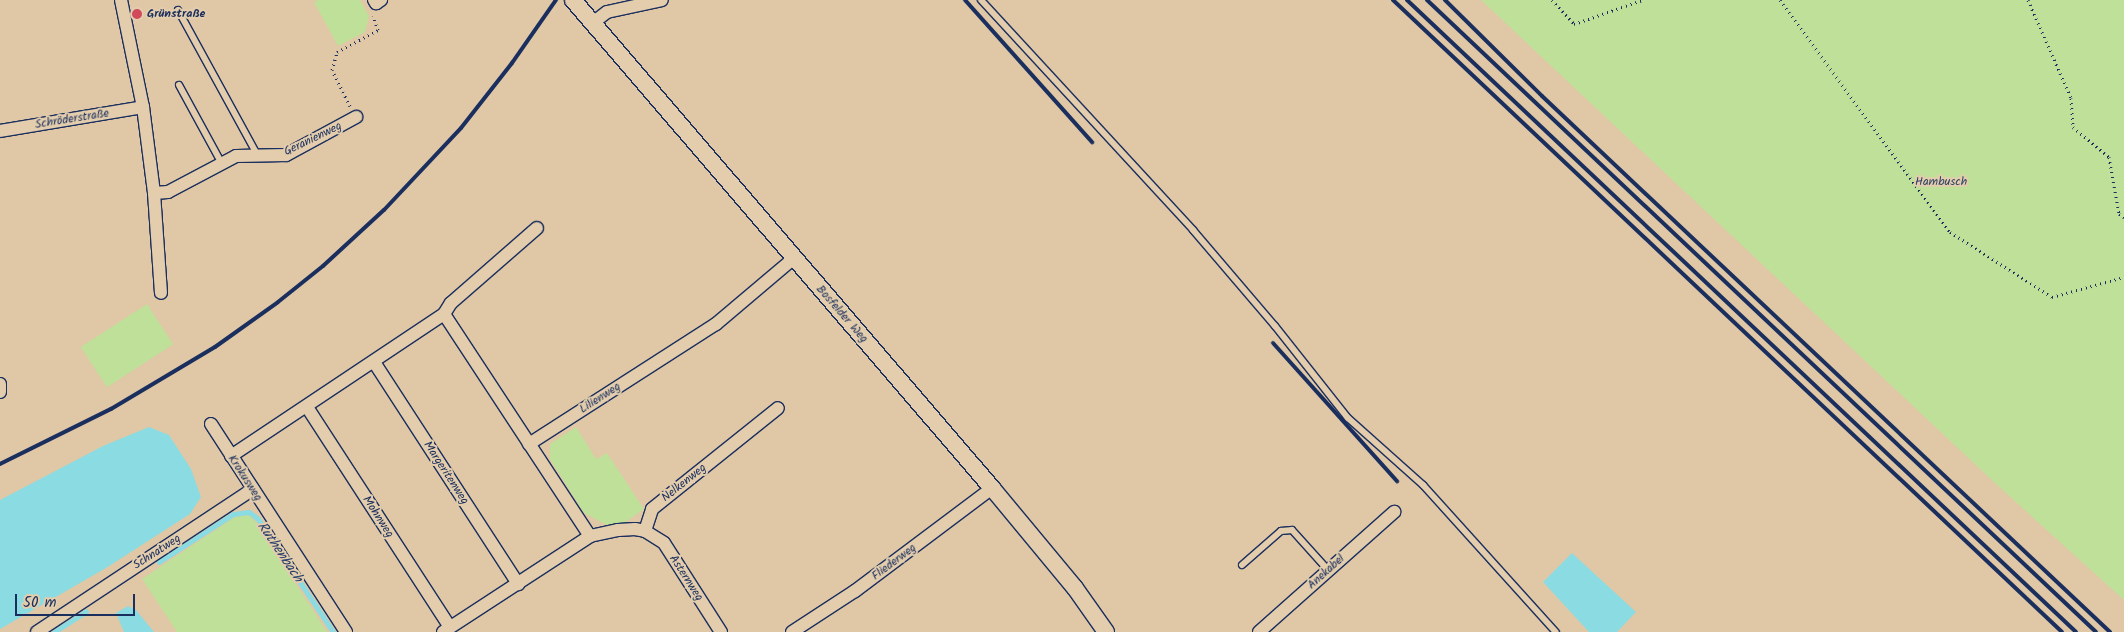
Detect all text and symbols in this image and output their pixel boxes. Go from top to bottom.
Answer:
place label: Grünstraße [147,7,205,21]
marker: Grünstraße [131,8,143,20]
street label: Schröderstraße [34,106,110,132]
street label: Geranienweg [282,119,344,159]
park label: Hambusch [1915,175,1967,189]
street label: Bosfelder Weg [813,282,871,346]
street label: Lilienweg [577,379,623,417]
street label: Margeritenweg [420,439,472,507]
street label: Krokusweg [225,452,265,504]
street label: Nelkenweg [659,461,709,505]
street label: Mohnweg [359,493,397,541]
water label: Ruthenbach [254,519,306,585]
street label: Schnatweg [130,531,184,573]
street label: Fliederweg [869,541,919,583]
street label: Asternweg [666,552,706,604]
street label: Anekabel [1304,552,1348,592]
scale bar [18,584,138,616]
text: 50 m [23,591,57,615]

